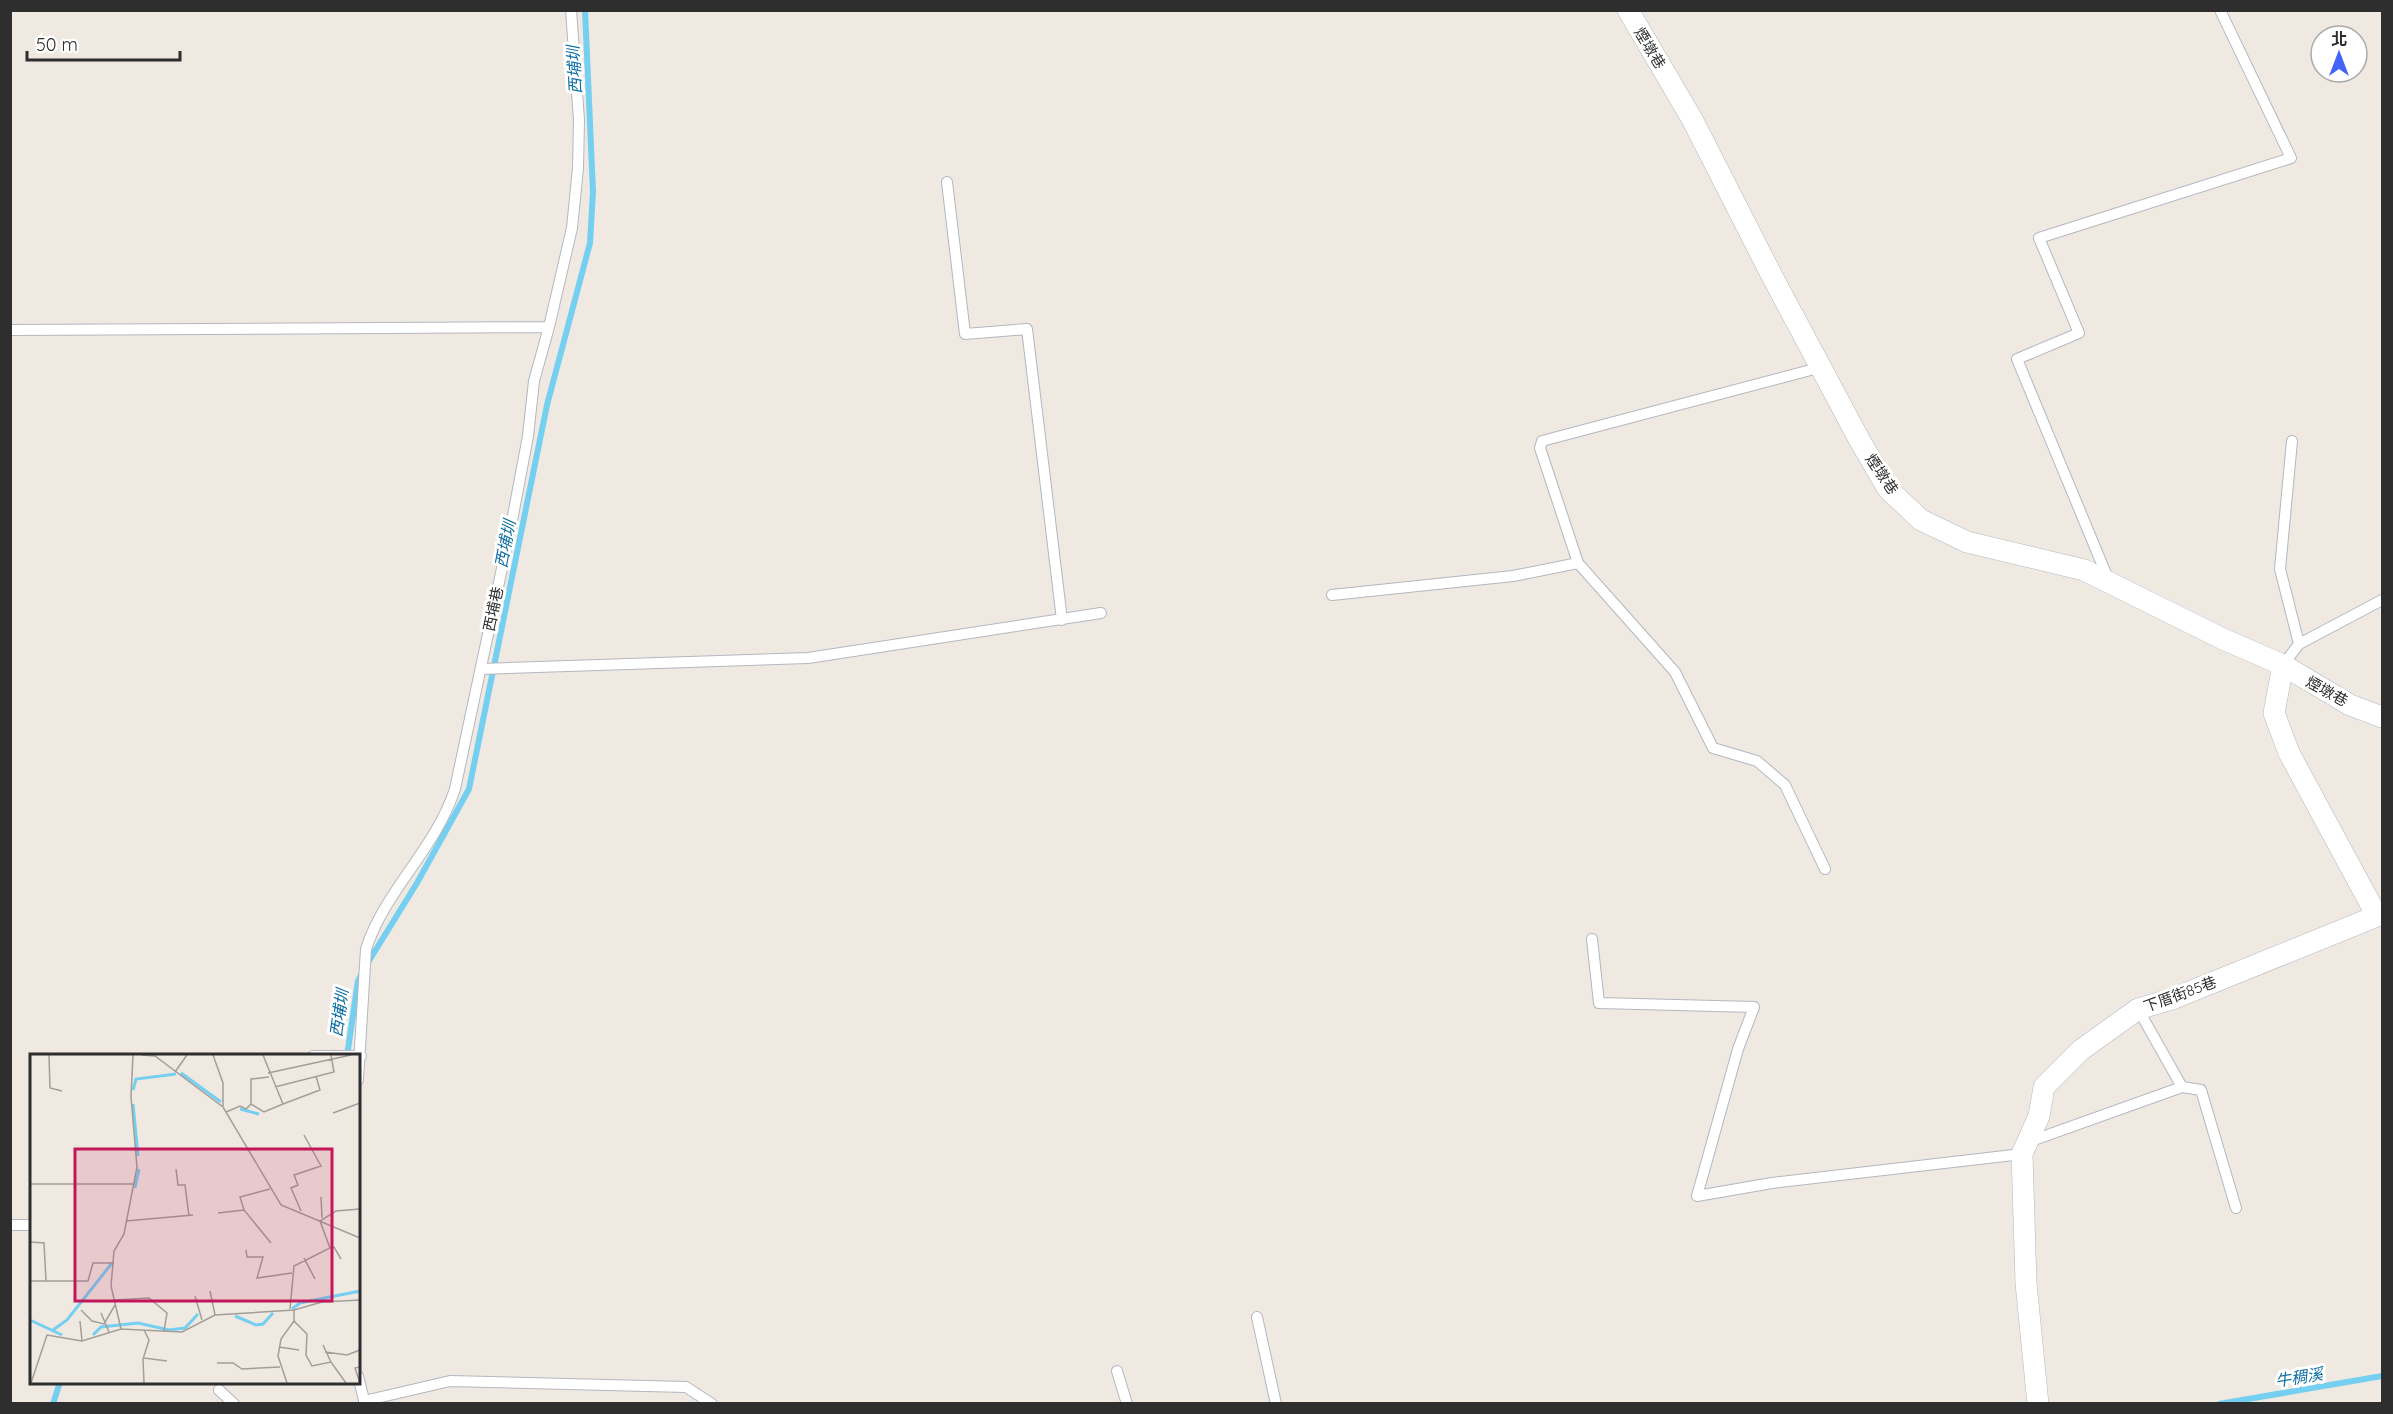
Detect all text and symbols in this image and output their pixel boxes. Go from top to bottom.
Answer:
scale bar [27,24,180,62]
street label: 煙墩巷 [1630,24,1670,72]
north arrow [2309,24,2369,84]
text: 北 [2331,29,2347,49]
text: 50 m [36,33,78,56]
water label: 西埔圳 [563,44,585,94]
street label: 煙墩巷 [1862,450,1902,498]
water label: 西埔圳 [491,517,520,569]
street label: 西埔巷 [479,585,507,633]
street label: 煙墩巷 [2303,672,2351,710]
street label: 下厝街85巷 [2141,972,2219,1016]
water label: 西埔圳 [326,986,353,1038]
inset map [30,1054,360,1384]
water label: 牛稠溪 [2274,1363,2326,1391]

